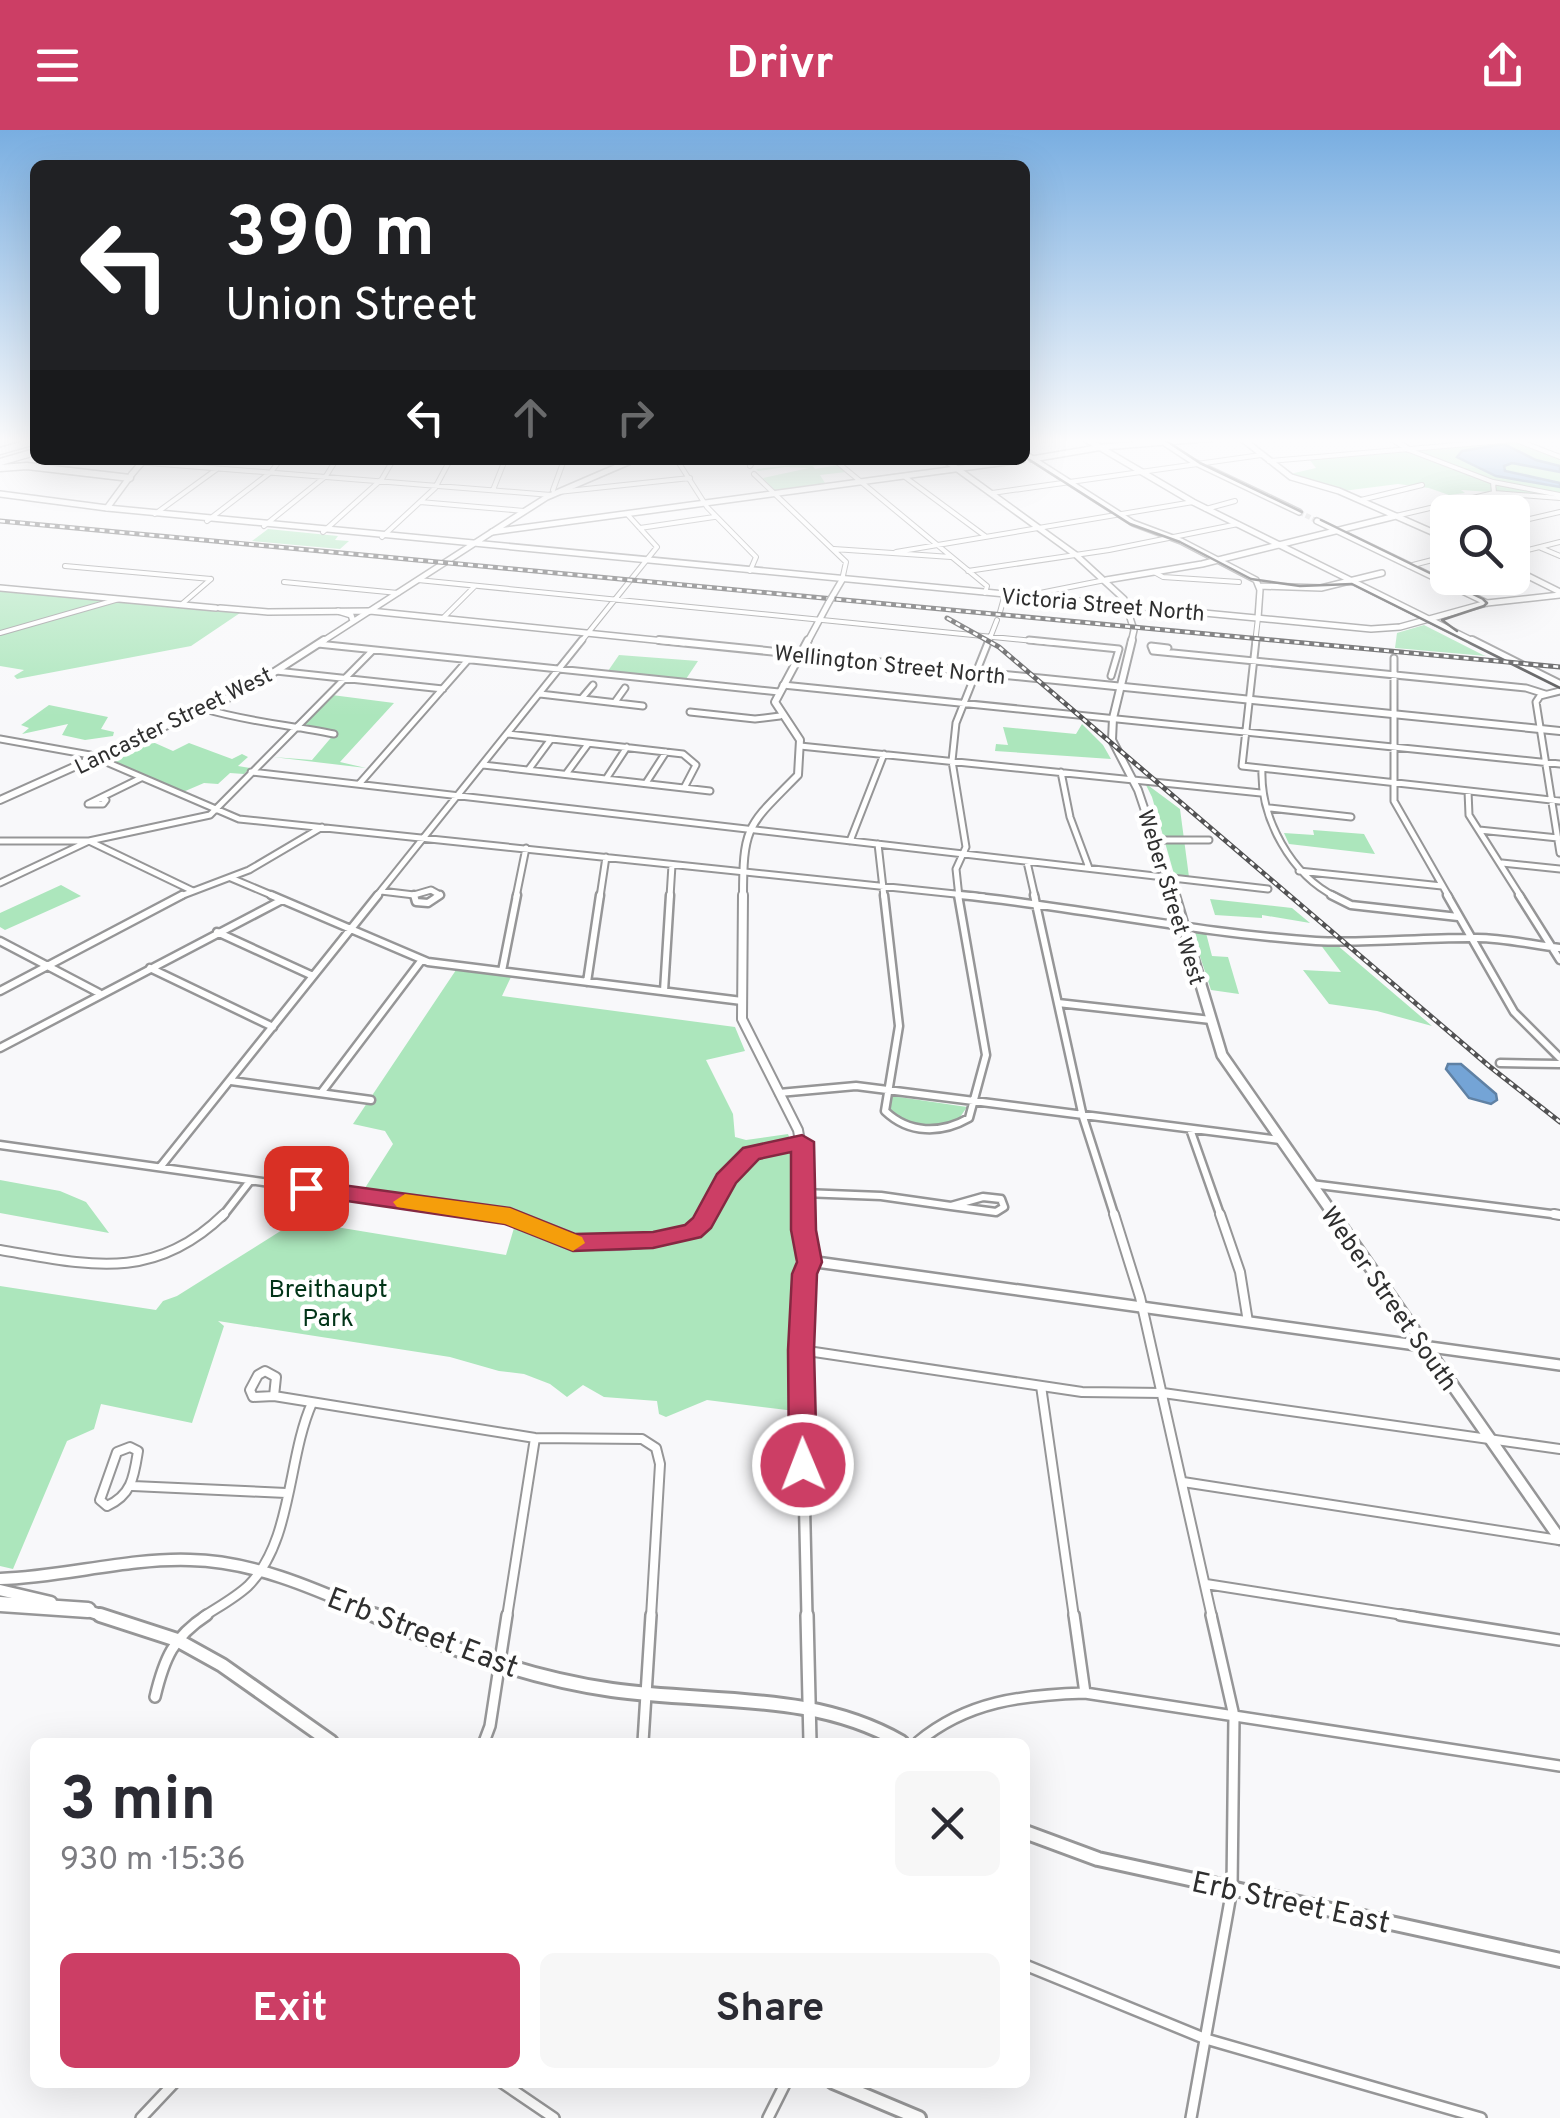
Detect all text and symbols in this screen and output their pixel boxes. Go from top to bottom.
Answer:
text: Drivr [726,37,834,94]
icon: menu [30,38,85,93]
icon: share [1475,38,1530,93]
text: 390 m [225,192,435,281]
icon: left [60,200,190,330]
text: Union Street [225,279,477,336]
icon: left [398,390,453,445]
icon: ahead [503,390,558,445]
icon: right [608,390,663,445]
map controls [1430,495,1530,595]
button: search [1430,495,1530,595]
street label: Victoria Street North [1000,584,1206,629]
street label: Wellington Street North [773,641,1007,692]
street label: Lancaster Street West [71,663,277,782]
street label: Weber Street West [1130,807,1209,989]
pin [264,1146,349,1231]
icon: arrive [279,1161,334,1216]
street label: Weber Street South [1312,1201,1463,1398]
park label: Breithaupt Park [268,1275,388,1336]
position arrow [751,1413,855,1517]
street label: Erb Street East [321,1581,523,1688]
text: 3 min [60,1765,216,1841]
button: close [895,1771,1000,1876]
text: 930 m · 15:36 [60,1841,246,1881]
street label: Erb Street East [1188,1865,1393,1943]
button: Exit [60,1953,520,2068]
button: Share [540,1953,1000,2068]

